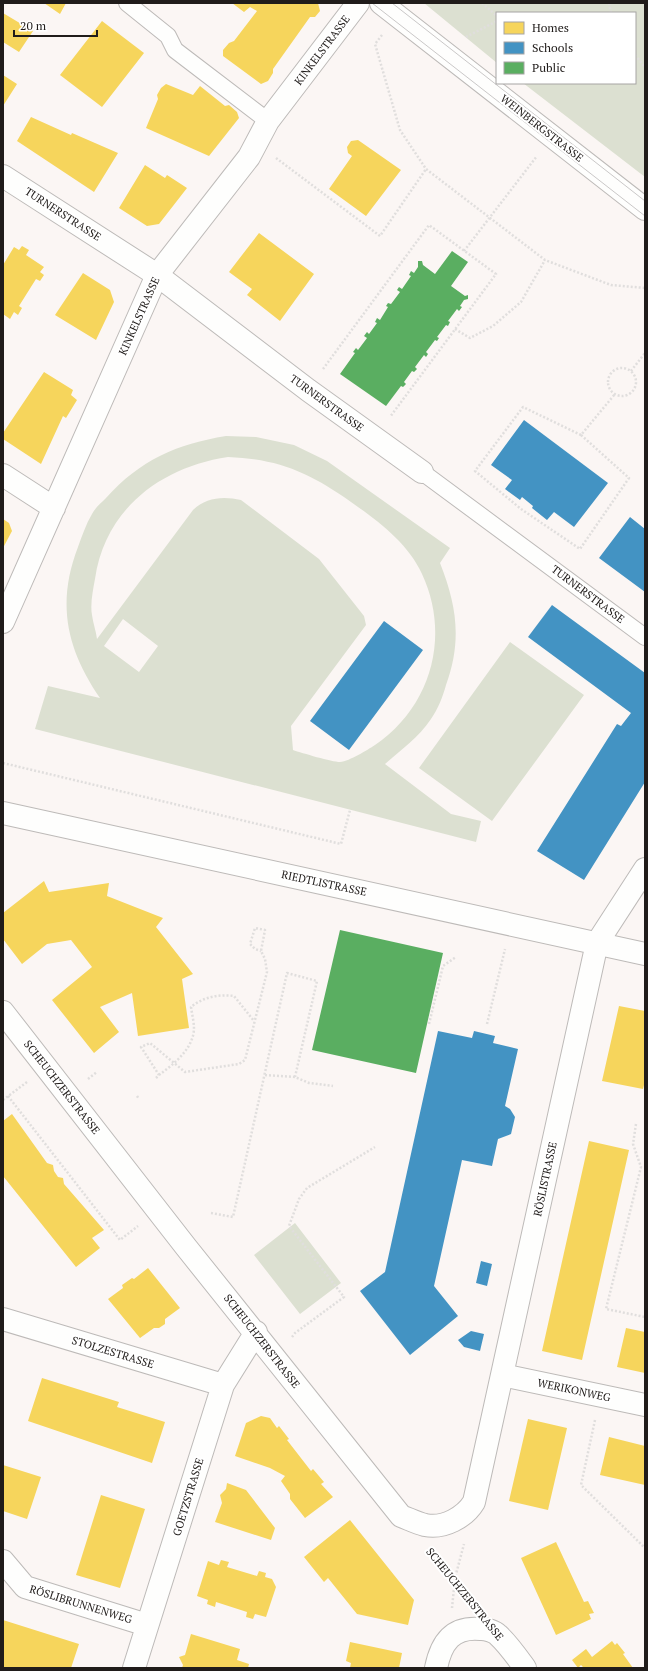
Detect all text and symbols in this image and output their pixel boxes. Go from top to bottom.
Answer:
scale bar [14,12,97,38]
street label: KINKELSTRASSE [291,12,353,88]
legend [496,12,636,84]
text: 20 m [20,18,47,33]
text: Homes [532,20,569,35]
text: Schools [532,40,573,55]
text: Public [532,60,566,75]
street label: WEINBERGSTRASSE [498,91,586,165]
street label: TURNERSTRASSE [22,184,104,244]
street label: KINKELSTRASSE [116,275,162,357]
street label: TURNERSTRASSE [287,371,367,435]
street label: TURNERSTRASSE [549,562,627,626]
street label: RIEDTLISTRASSE [280,867,368,899]
street label: SCHEUCHZERSTRASSE [21,1037,103,1137]
street label: RÖSLISTRASSE [530,1140,560,1218]
street label: SCHEUCHZERSTRASSE [221,1291,303,1391]
street label: STOLZESTRASSE [70,1333,156,1371]
street label: WERIKONWEG [536,1375,612,1405]
street label: GOETZSTRASSE [169,1456,207,1538]
street label: SCHEUCHZERSTRASSE [423,1545,507,1643]
street label: RÖSLIBRUNNENWEG [28,1582,134,1626]

